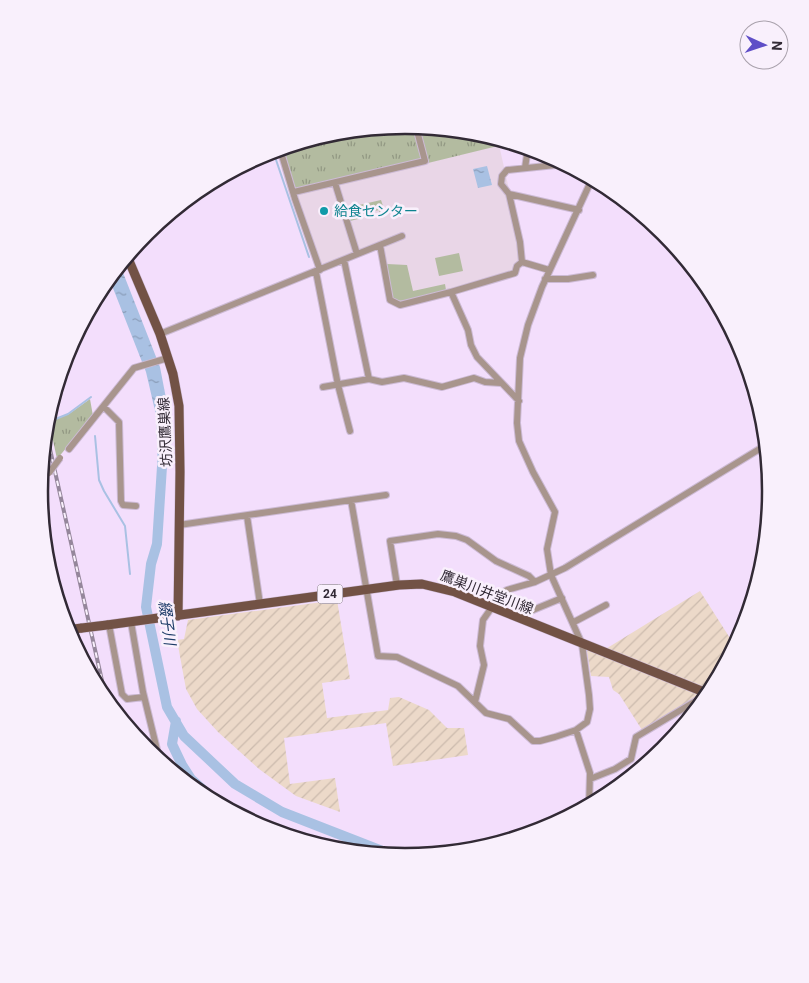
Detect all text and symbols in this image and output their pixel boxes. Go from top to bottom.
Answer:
north arrow [739,20,789,70]
text: N [769,40,785,51]
place label: 給食センター [334,203,418,219]
marker: 給食センター [318,205,330,217]
street label: 坊沢鷹巣線 [155,397,175,467]
street label: 鷹巣川井堂川線 [438,567,536,617]
road number: 24 [318,584,342,604]
water label: 綴子川 [155,599,179,649]

